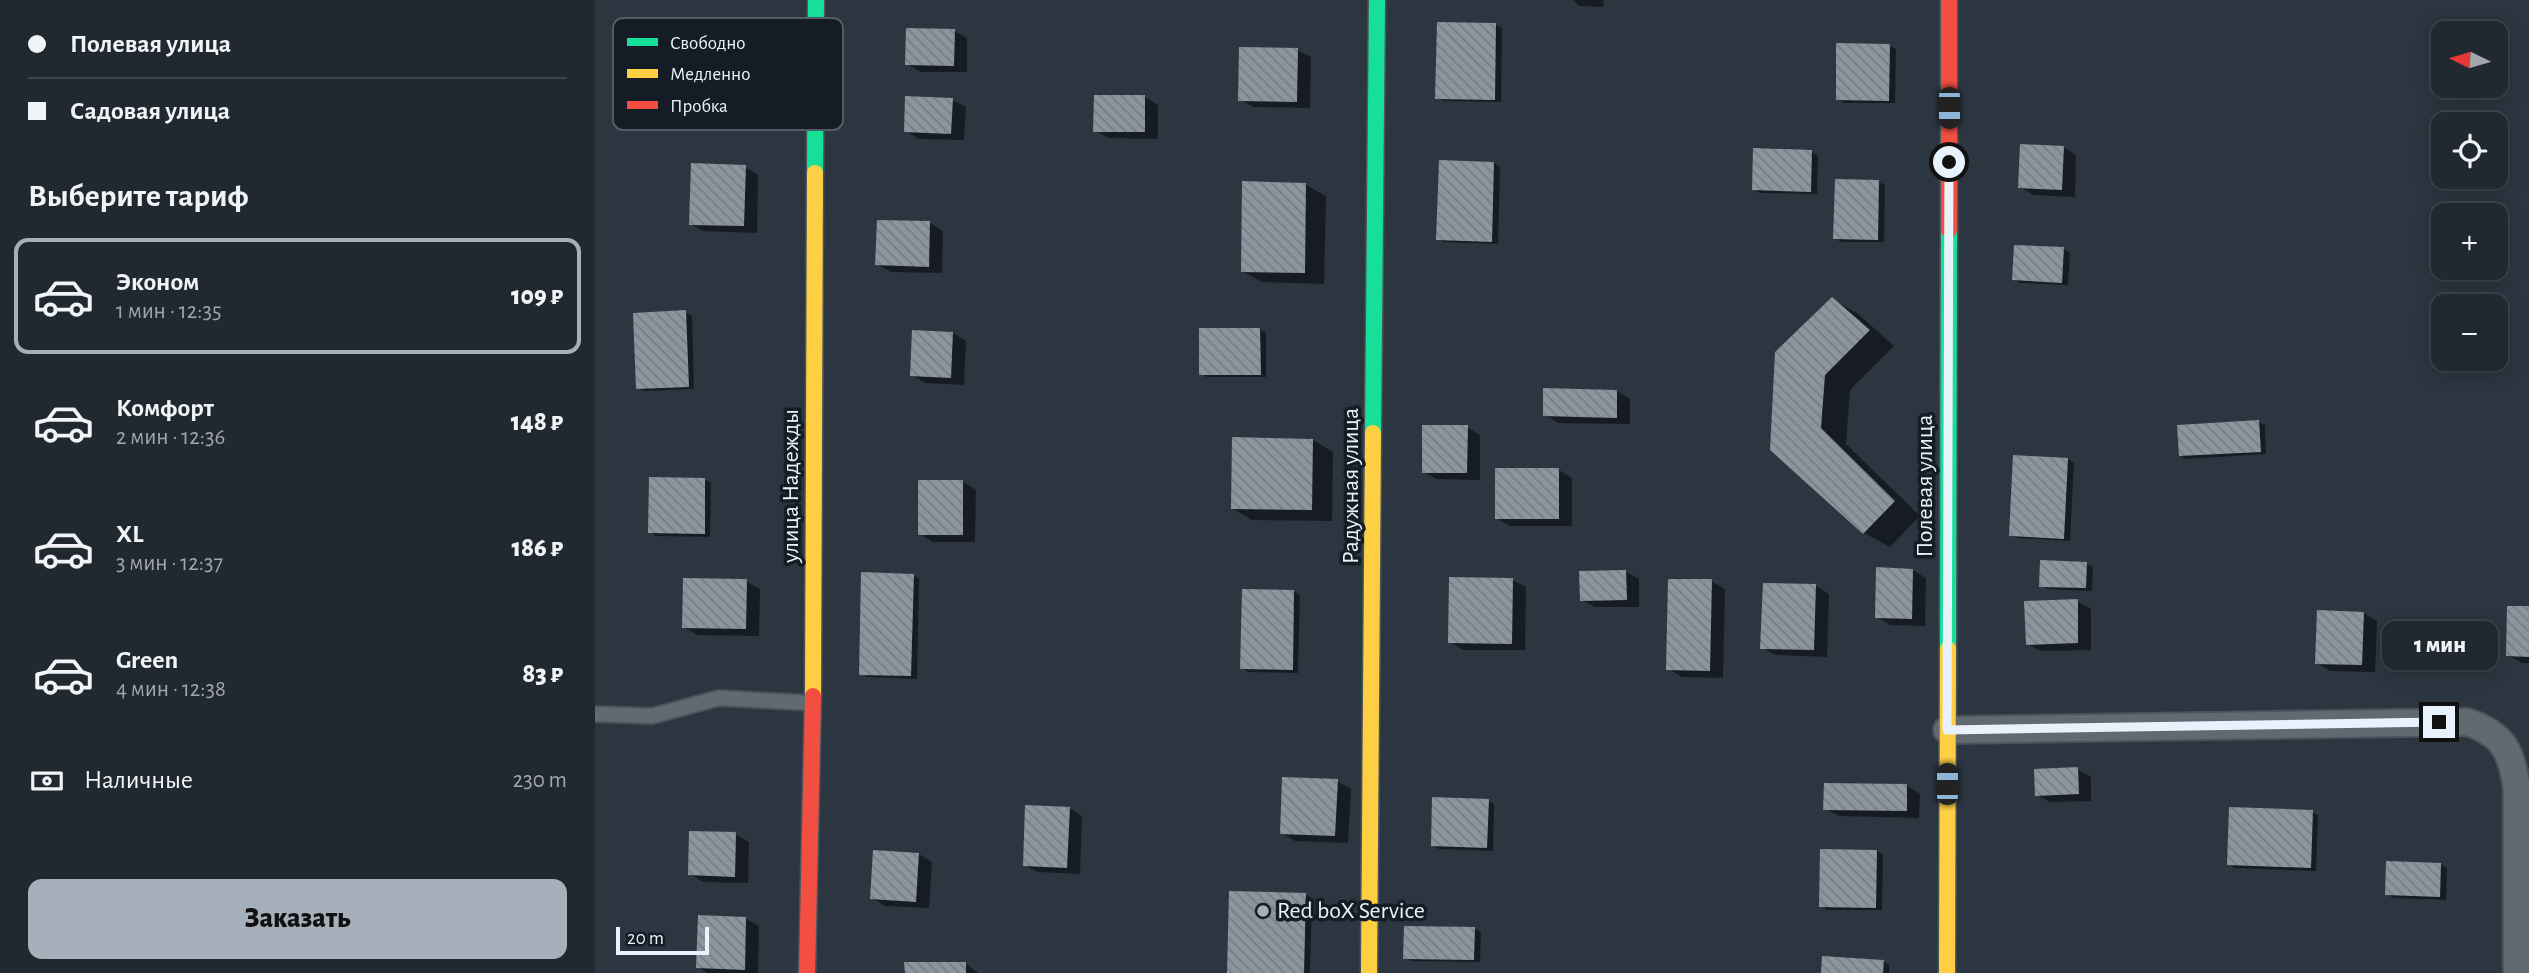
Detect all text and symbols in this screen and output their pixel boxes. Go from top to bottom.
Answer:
legend [613,18,843,130]
north arrow [2431,21,2508,98]
map controls [2431,21,2508,371]
text: Полевая улица [70,31,231,57]
text: Свободно [670,34,746,53]
text: Медленно [670,65,750,84]
car [1939,87,1960,129]
text: Пробка [670,97,728,116]
text: Садовая улица [70,98,230,124]
button: locate [2431,112,2508,189]
route start [1933,146,1965,178]
text: Выберите тариф [28,180,249,212]
button: + [2431,203,2508,280]
icon: car [32,265,95,328]
text: Эконом [116,269,199,295]
text: 109 ₽ [511,283,563,309]
button: − [2431,294,2508,371]
text: 1 мин · 12:35 [116,300,222,323]
icon: car [32,391,95,454]
text: Комфорт [116,395,214,421]
street label: Радужная улица [1339,408,1363,564]
text: 148 ₽ [511,409,563,435]
street label: улица Надежды [779,409,803,564]
street label: Полевая улица [1913,414,1937,558]
text: 2 мин · 12:36 [116,426,225,449]
icon: car [32,517,95,580]
text: XL [116,521,143,547]
text: 186 ₽ [511,535,563,561]
text: 3 мин · 12:37 [116,552,223,575]
callout: 1 мин [2381,620,2497,670]
text: 1 мин [2414,634,2466,657]
icon: car [32,643,95,706]
text: Green [116,647,178,673]
text: 83 ₽ [522,661,563,687]
text: 4 мин · 12:38 [116,678,226,701]
route end [2423,706,2455,738]
icon: cash [28,762,66,800]
car [1937,763,1958,805]
text: Наличные [84,767,193,793]
text: 230 m [513,769,567,792]
button: Заказать [28,879,567,959]
place label: Red boX Service [1277,899,1425,923]
marker: Red boX Service [1255,903,1271,919]
scale bar [616,924,709,956]
text: 20 m [627,929,664,948]

